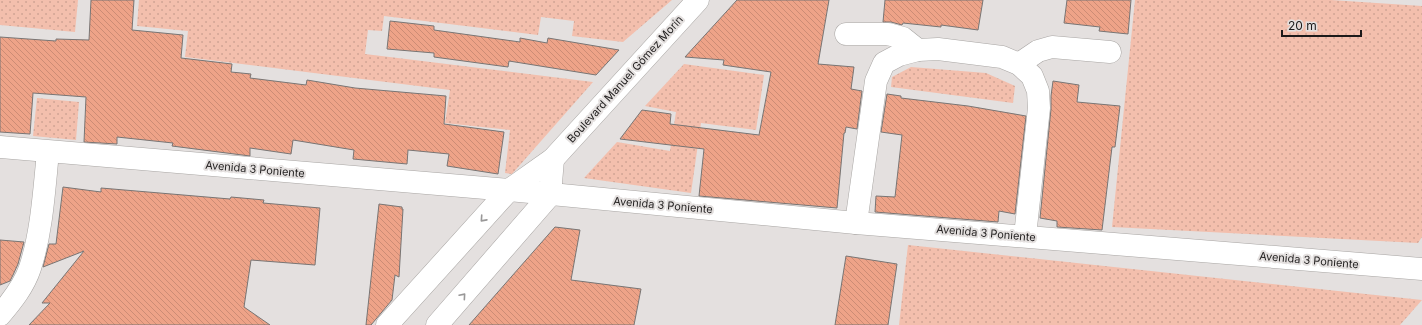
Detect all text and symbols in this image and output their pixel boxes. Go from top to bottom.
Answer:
street label: Boulevard Manuel Gómez Morín [564,12,686,146]
scale bar [1282,12,1361,38]
text: 20 m [1288,18,1317,33]
street label: Avenida 3 Poniente [205,158,305,180]
street label: Avenida 3 Poniente [613,194,713,216]
one-way arrow [480,214,488,222]
street label: Avenida 3 Poniente [936,222,1036,244]
street label: Avenida 3 Poniente [1259,249,1359,271]
one-way arrow [458,293,465,300]

